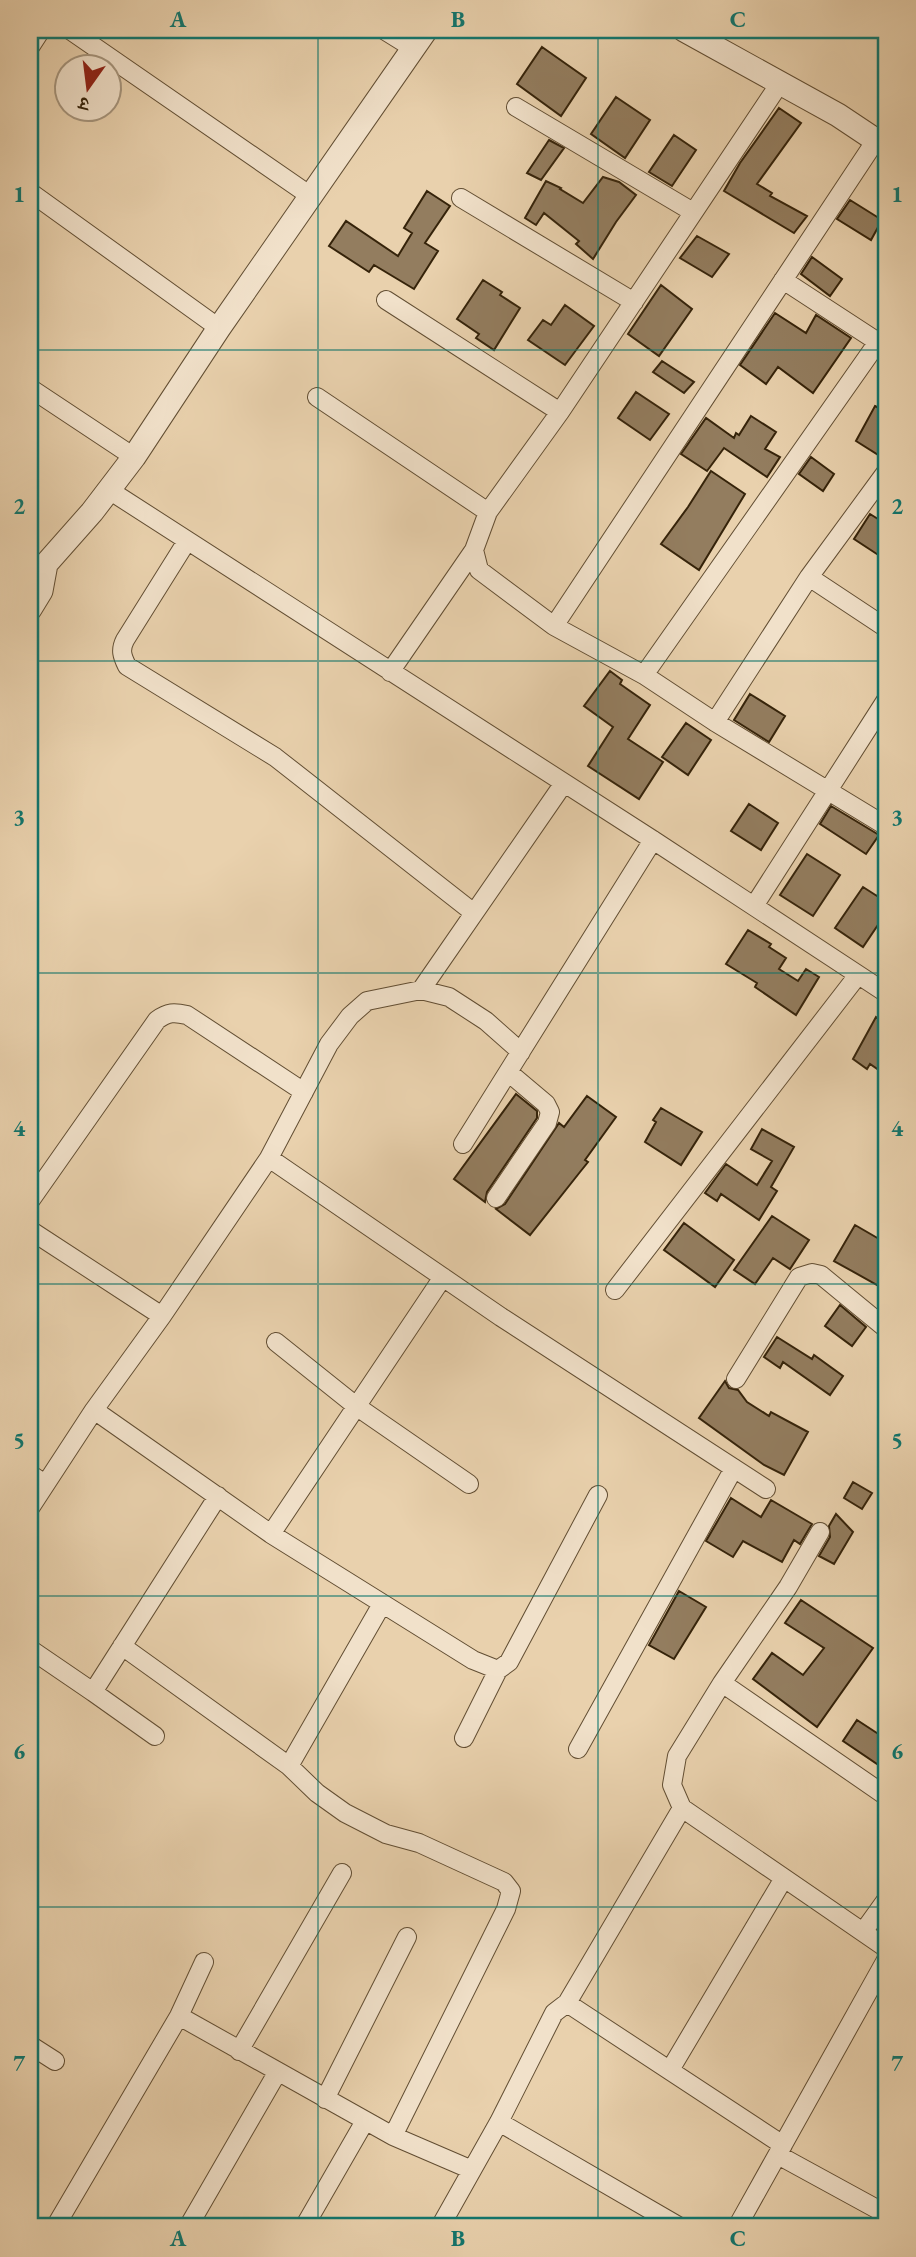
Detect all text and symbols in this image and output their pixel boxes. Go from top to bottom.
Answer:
text: A [169,4,187,34]
text: B [451,4,465,34]
text: C [730,4,746,34]
north arrow [52,52,122,122]
text: उ [75,90,94,118]
text: 1 [13,179,25,209]
text: 1 [891,179,903,209]
text: 2 [13,491,25,521]
text: 2 [891,491,903,521]
text: 3 [13,802,25,832]
text: 3 [891,802,903,832]
text: 4 [13,1113,26,1143]
text: 4 [891,1113,904,1143]
text: 5 [13,1425,25,1455]
text: 5 [891,1425,903,1455]
text: 6 [13,1736,25,1766]
text: 6 [891,1736,903,1766]
text: 7 [13,2048,26,2078]
text: 7 [891,2048,904,2078]
text: A [169,2223,187,2253]
text: B [451,2223,465,2253]
text: C [730,2223,746,2253]

